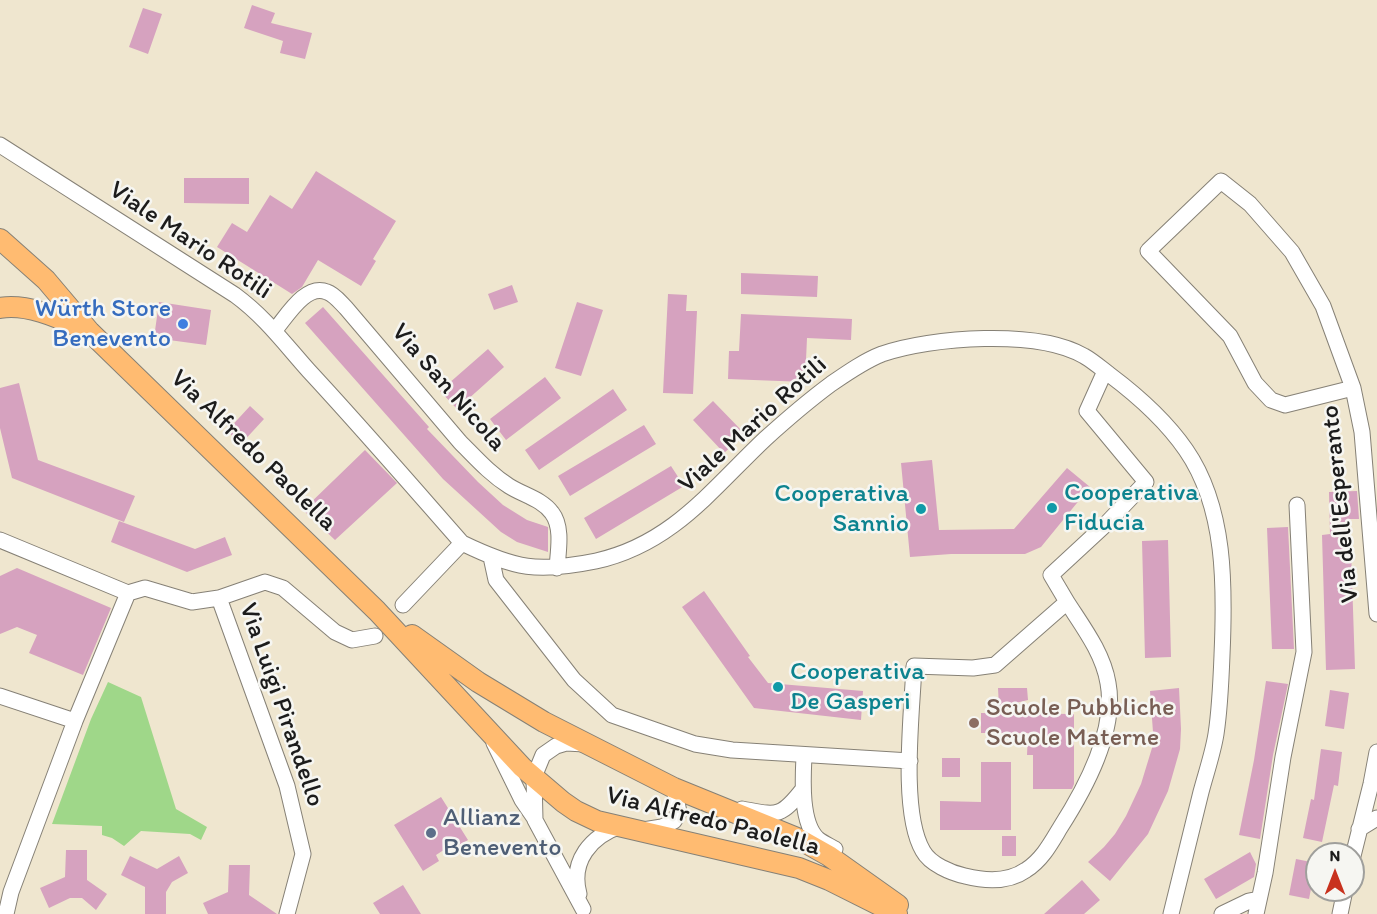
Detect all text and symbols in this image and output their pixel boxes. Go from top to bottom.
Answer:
street label: Viale Mario Rotili [103,175,277,307]
place label: Würth Store Benevento [35,293,171,354]
marker: Würth Store Benevento [176,317,190,331]
street label: Via San Nicola [384,317,512,459]
street label: Viale Mario Rotili [672,350,834,500]
street label: Via Alfredo Paolella [163,364,343,538]
street label: Via dell'Esperanto [1315,404,1367,604]
place label: Cooperativa Fiducia [1064,477,1199,538]
place label: Cooperativa Sannio [774,478,909,540]
marker: Cooperativa Fiducia [1045,501,1059,515]
marker: Cooperativa Sannio [914,502,928,516]
street label: Via Luigi Pirandello [231,599,331,811]
place label: Cooperativa De Gasperi [790,656,925,718]
marker: Cooperativa De Gasperi [771,680,785,694]
place label: Scuole Pubbliche Scuole Materne [986,692,1174,754]
marker: Scuole Pubbliche Scuole Materne [967,716,981,730]
street label: Via Alfredo Paolella [603,780,823,864]
place label: Allianz Benevento [443,802,562,864]
marker: Allianz Benevento [424,826,438,840]
north arrow [1305,842,1365,902]
text: N [1330,846,1340,865]

